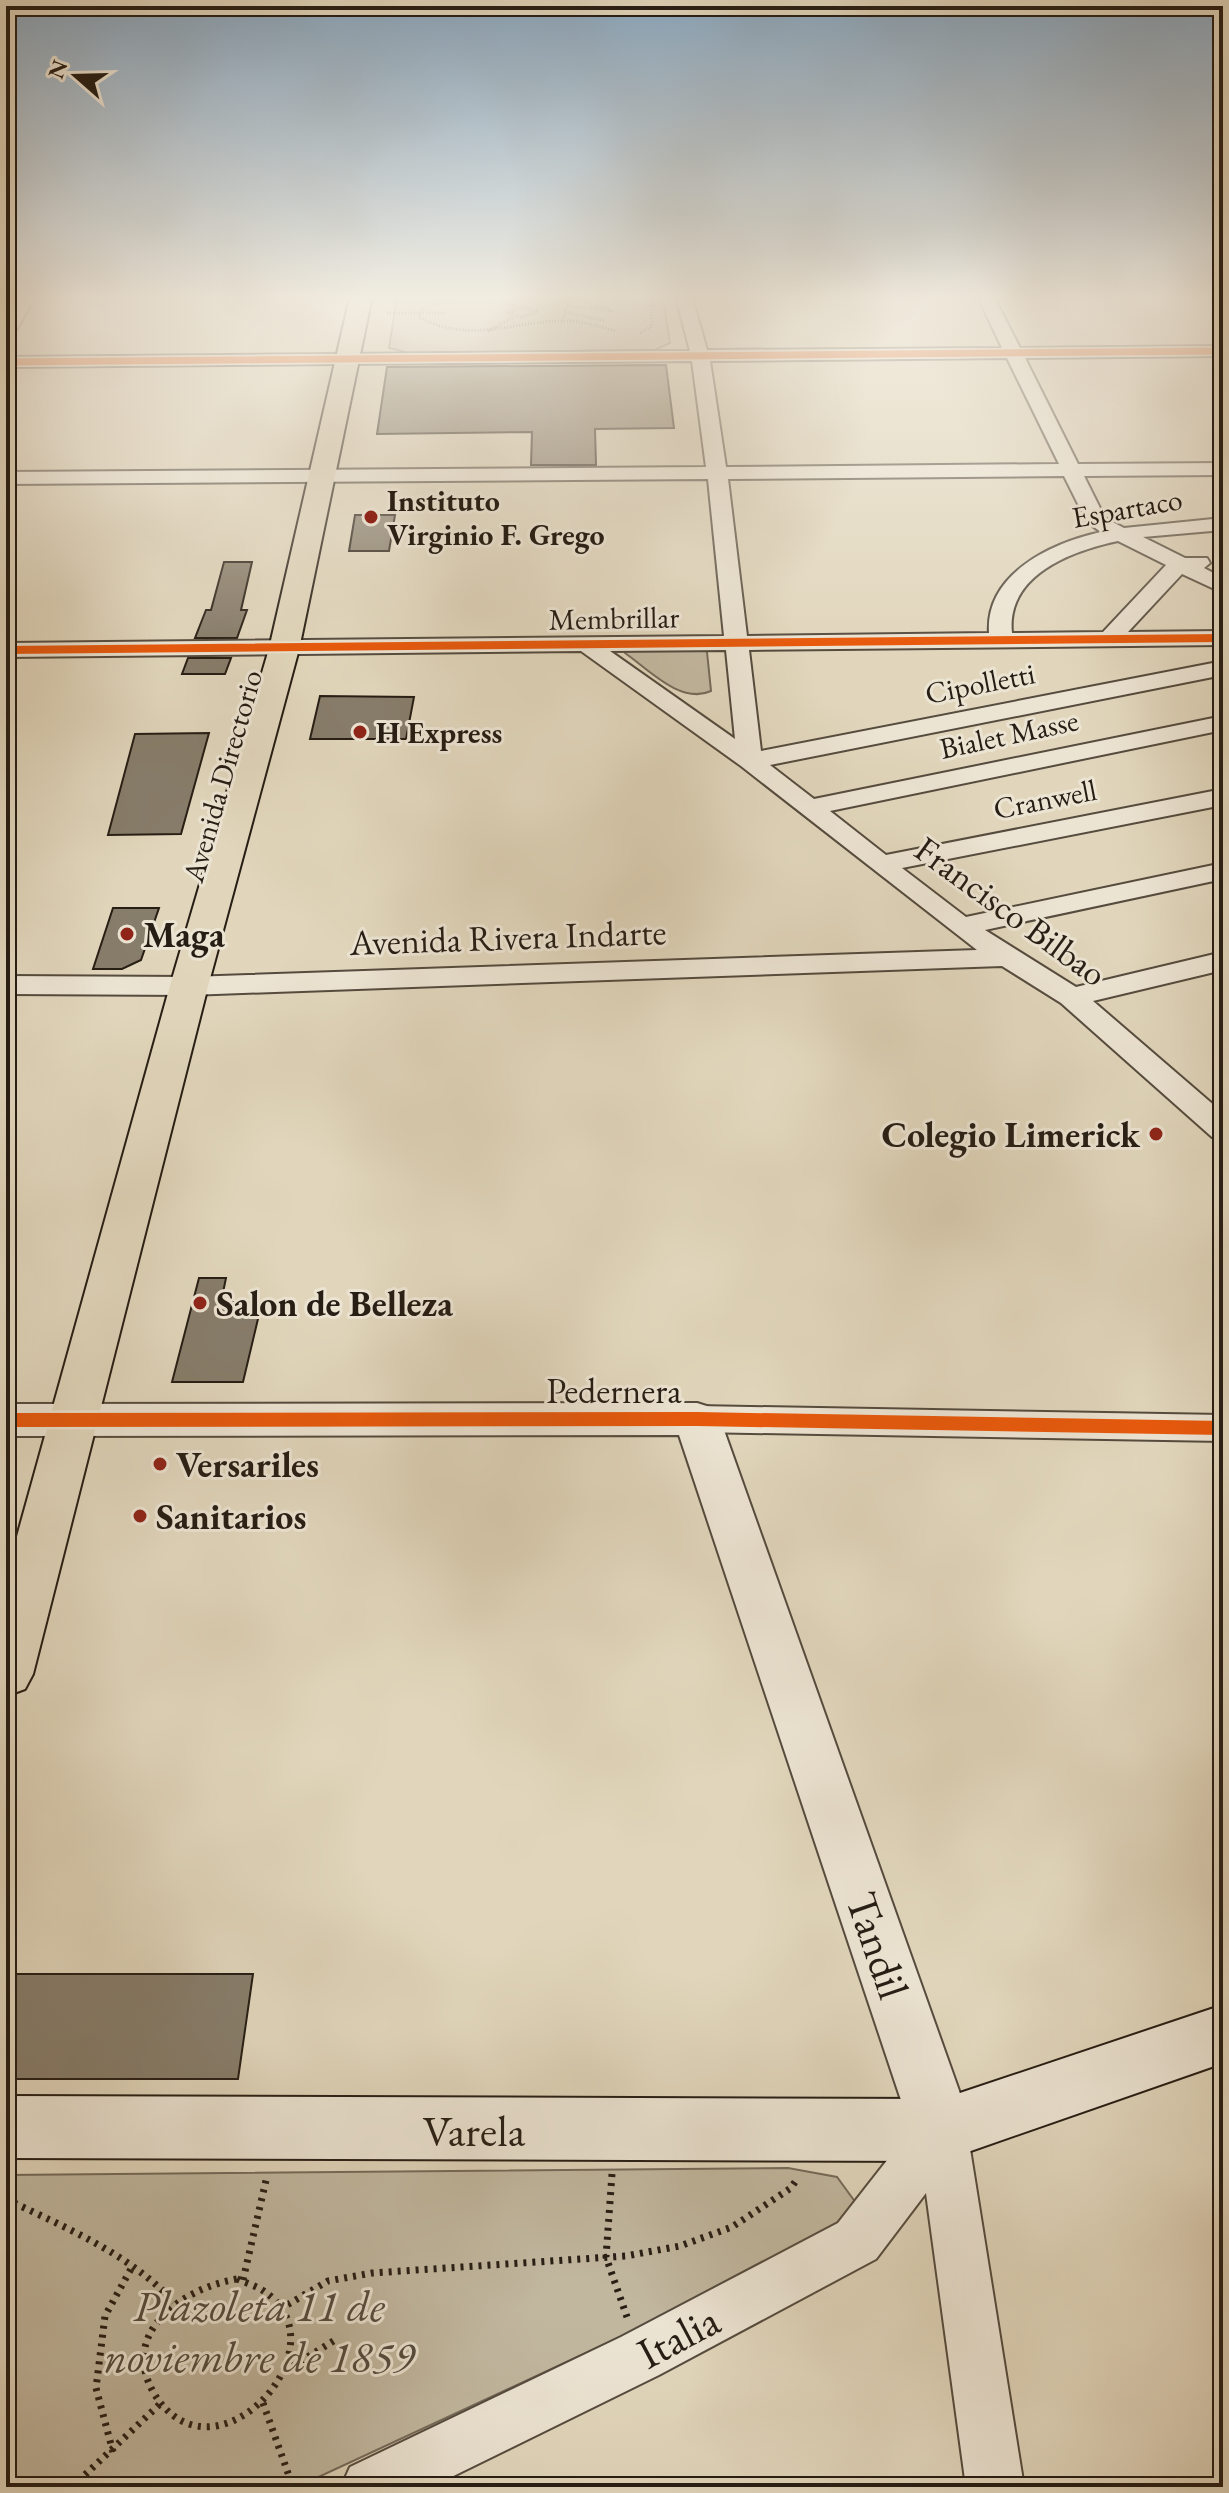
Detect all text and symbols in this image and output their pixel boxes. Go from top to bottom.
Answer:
north arrow [36,36,116,116]
text: N [41,56,74,83]
street label: Espartaco [1069,479,1185,537]
place label: Instituto Virginio F. Grego [387,481,605,554]
marker: Instituto Virginio F. Grego [362,508,380,526]
street label: Membrillar [548,597,680,639]
street label: Cipolletti [922,653,1038,713]
street label: Avenida Directorio [173,665,271,888]
street label: Bialet Masse [936,700,1082,768]
place label: H Express [376,713,502,752]
marker: H Express [351,723,369,741]
street label: Cranwell [990,770,1100,828]
street label: Francisco Bilbao [906,825,1116,997]
street label: Avenida Rivera Indarte [348,908,667,966]
place label: Maga [143,911,225,958]
marker: Maga [118,925,136,943]
place label: Colegio Limerick [882,1111,1141,1158]
marker: Colegio Limerick [1147,1125,1165,1143]
place label: Salon de Belleza [216,1280,453,1327]
marker: Salon de Belleza [191,1294,209,1312]
street label: Pedernera [546,1367,682,1414]
place label: Versariles [176,1441,319,1488]
marker: Versariles [151,1455,169,1473]
place label: Sanitarios [156,1493,306,1540]
marker: Sanitarios [131,1507,149,1525]
street label: Tandil [833,1884,923,2006]
street label: Varela [423,2102,526,2159]
park label: Plazoleta 11 de noviembre de 1859 [104,2277,416,2385]
street label: Italia [627,2291,729,2381]

